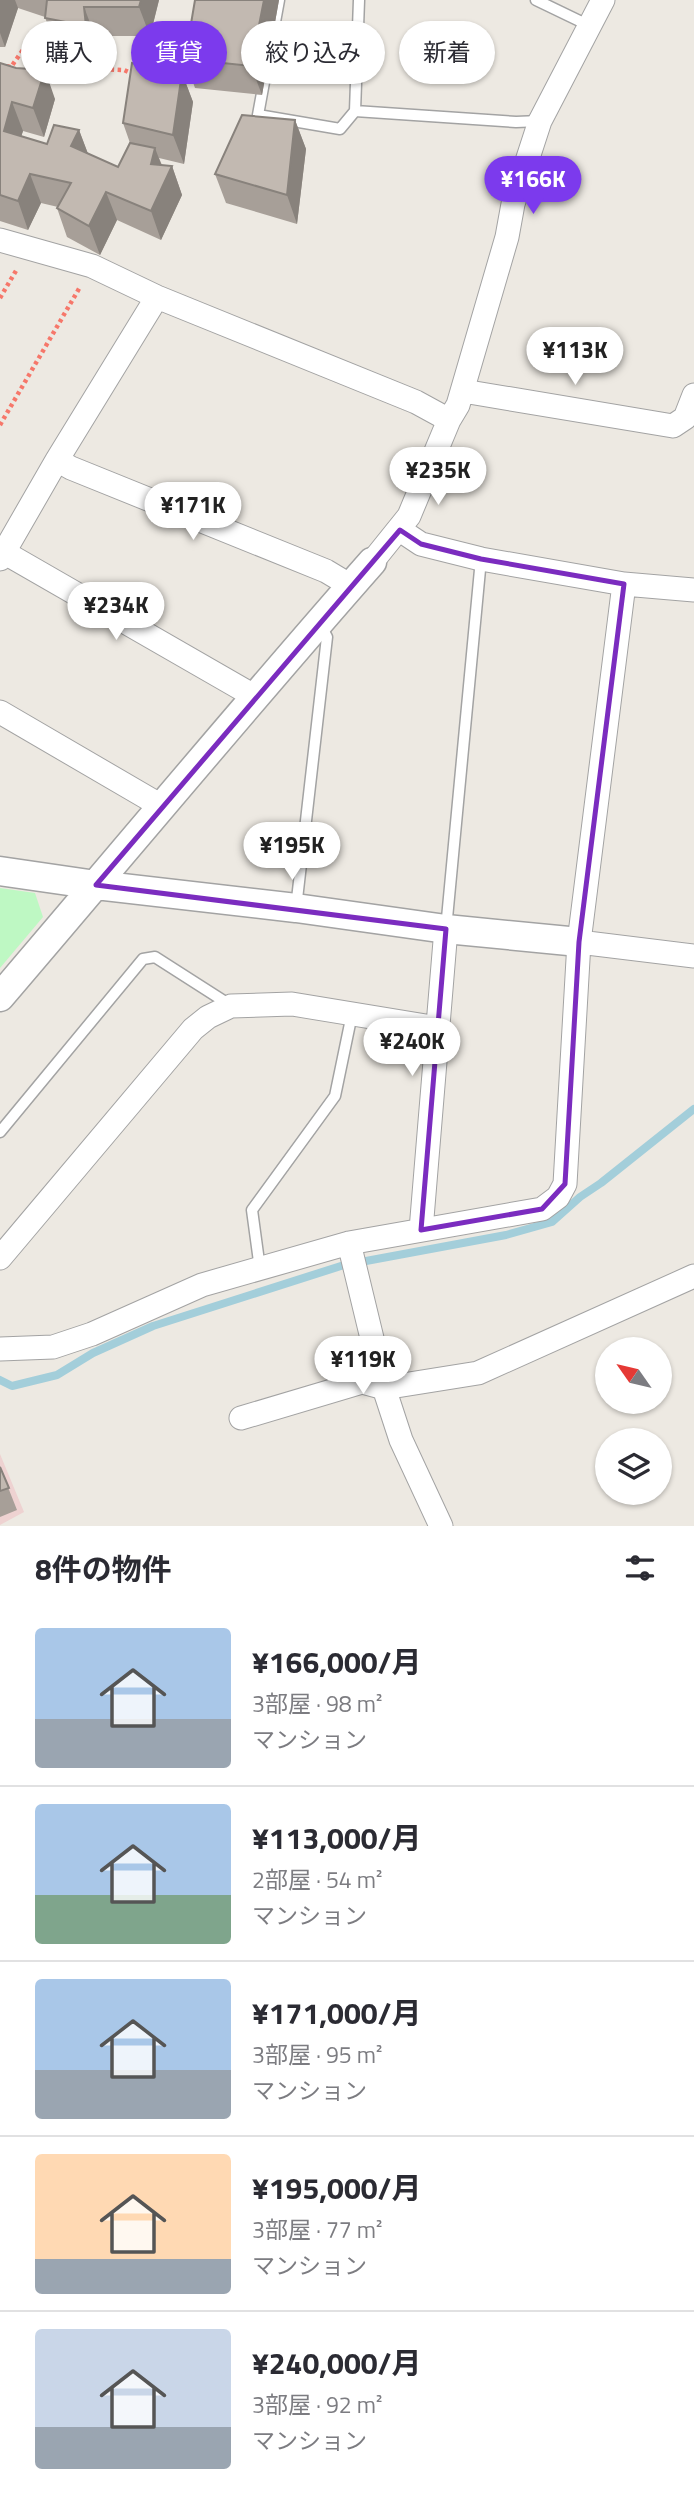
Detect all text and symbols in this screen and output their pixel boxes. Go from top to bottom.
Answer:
chip: 購入 [21,21,117,84]
chip: 賃貸 [131,21,227,84]
chip: 絞り込み [241,21,385,84]
chip: 新着 [399,21,495,84]
pin: ¥166K [484,156,582,216]
text: ¥166K [500,161,566,196]
pin: ¥113K [526,328,624,387]
text: ¥113K [542,332,608,367]
pin: ¥235K [389,448,487,507]
text: ¥235K [405,452,471,487]
pin: ¥171K [144,482,242,542]
text: ¥171K [160,487,226,522]
pin: ¥234K [67,582,165,642]
text: ¥234K [83,587,149,622]
pin: ¥195K [243,822,341,882]
text: ¥195K [259,827,325,862]
pin: ¥240K [363,1018,461,1078]
text: ¥240K [379,1023,445,1058]
pin: ¥119K [314,1336,412,1396]
north arrow [595,1337,672,1414]
map controls [595,1337,672,1505]
text: ¥119K [330,1341,396,1376]
button: layers [595,1428,672,1505]
text: 8件の物件 [35,1546,172,1592]
icon: filters [621,1549,659,1587]
text: ¥166,000/月 [252,1639,421,1685]
icon: home [91,1656,175,1740]
text: 3部屋 · 98 m² [252,1686,382,1721]
text: マンション [252,1722,367,1757]
text: ¥113,000/月 [252,1815,421,1861]
icon: home [91,1832,175,1916]
text: 2部屋 · 54 m² [252,1862,382,1897]
text: マンション [252,1898,367,1933]
text: ¥171,000/月 [252,1990,421,2036]
icon: home [91,2007,175,2091]
text: 3部屋 · 95 m² [252,2037,382,2072]
text: マンション [252,2073,367,2108]
text: ¥195,000/月 [252,2165,421,2211]
icon: home [91,2182,175,2266]
text: 3部屋 · 77 m² [252,2212,382,2247]
text: マンション [252,2248,367,2283]
text: ¥240,000/月 [252,2340,421,2386]
icon: home [91,2357,175,2441]
text: 3部屋 · 92 m² [252,2387,382,2422]
text: マンション [252,2423,367,2458]

